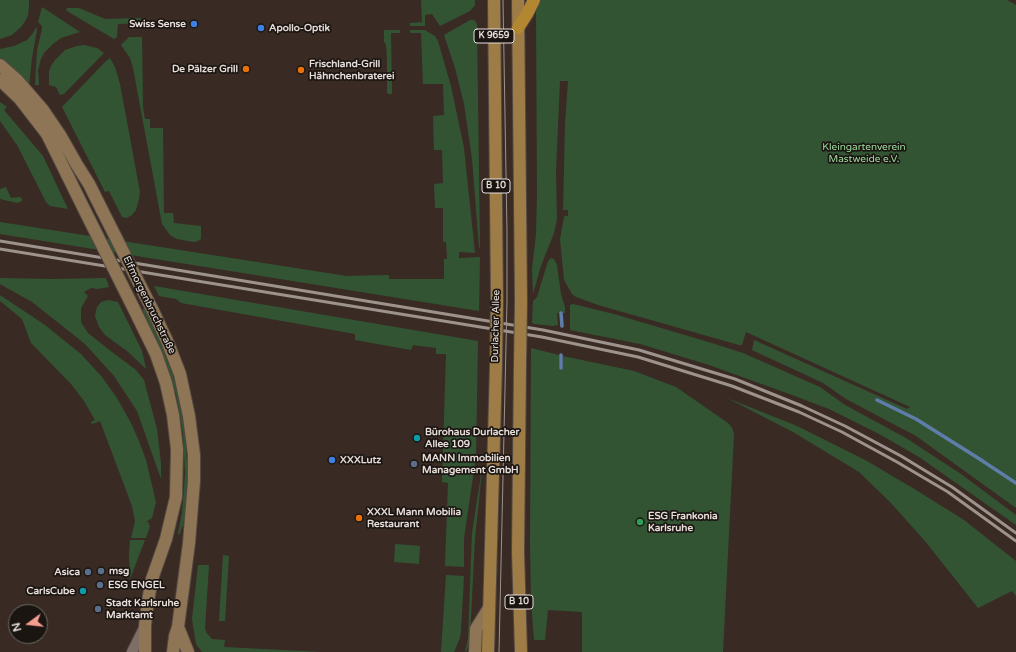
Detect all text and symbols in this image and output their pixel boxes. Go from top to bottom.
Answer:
place label: Swiss Sense [129,18,186,30]
marker: Swiss Sense [189,19,199,29]
place label: Apollo-Optik [269,22,330,34]
marker: Apollo-Optik [256,23,266,33]
road number: K 9659 [474,29,514,43]
place label: Frischland-Grill Hähnchenbraterei [309,58,394,82]
place label: De Pälzer Grill [172,63,238,75]
marker: De Pälzer Grill [241,64,251,74]
marker: Frischland-Grill Hähnchenbraterei [296,65,306,75]
park label: Kleingartenverein Mastweide e.V. [822,141,906,164]
road number: B 10 [482,179,510,193]
street label: Elfmorgenbruchstraße [120,254,178,356]
street label: Durlacher Allee [489,290,503,362]
place label: Bürohaus Durlacher Allee 109 [425,426,519,450]
marker: Bürohaus Durlacher Allee 109 [412,433,422,443]
place label: MANN Immobilien Management GmbH [422,452,519,476]
place label: XXXLutz [340,454,381,466]
marker: XXXLutz [327,455,337,465]
marker: MANN Immobilien Management GmbH [409,459,419,469]
place label: XXXL Mann Mobilia Restaurant [367,506,461,530]
place label: ESG Frankonia Karlsruhe [648,510,718,534]
marker: XXXL Mann Mobilia Restaurant [354,513,364,523]
marker: ESG Frankonia Karlsruhe [635,517,645,527]
place label: msg [109,565,129,577]
place label: Asica [54,566,80,578]
marker: msg [96,566,106,576]
marker: Asica [83,567,93,577]
place label: ESG ENGEL [108,579,165,591]
marker: ESG ENGEL [95,580,105,590]
place label: CarlsCube [27,585,75,597]
marker: CarlsCube [78,586,88,596]
road number: B 10 [505,595,533,609]
place label: Stadt Karlsruhe Marktamt [106,597,179,620]
north arrow [8,604,48,644]
marker: Stadt Karlsruhe Marktamt [93,604,103,614]
text: N [9,621,24,633]

